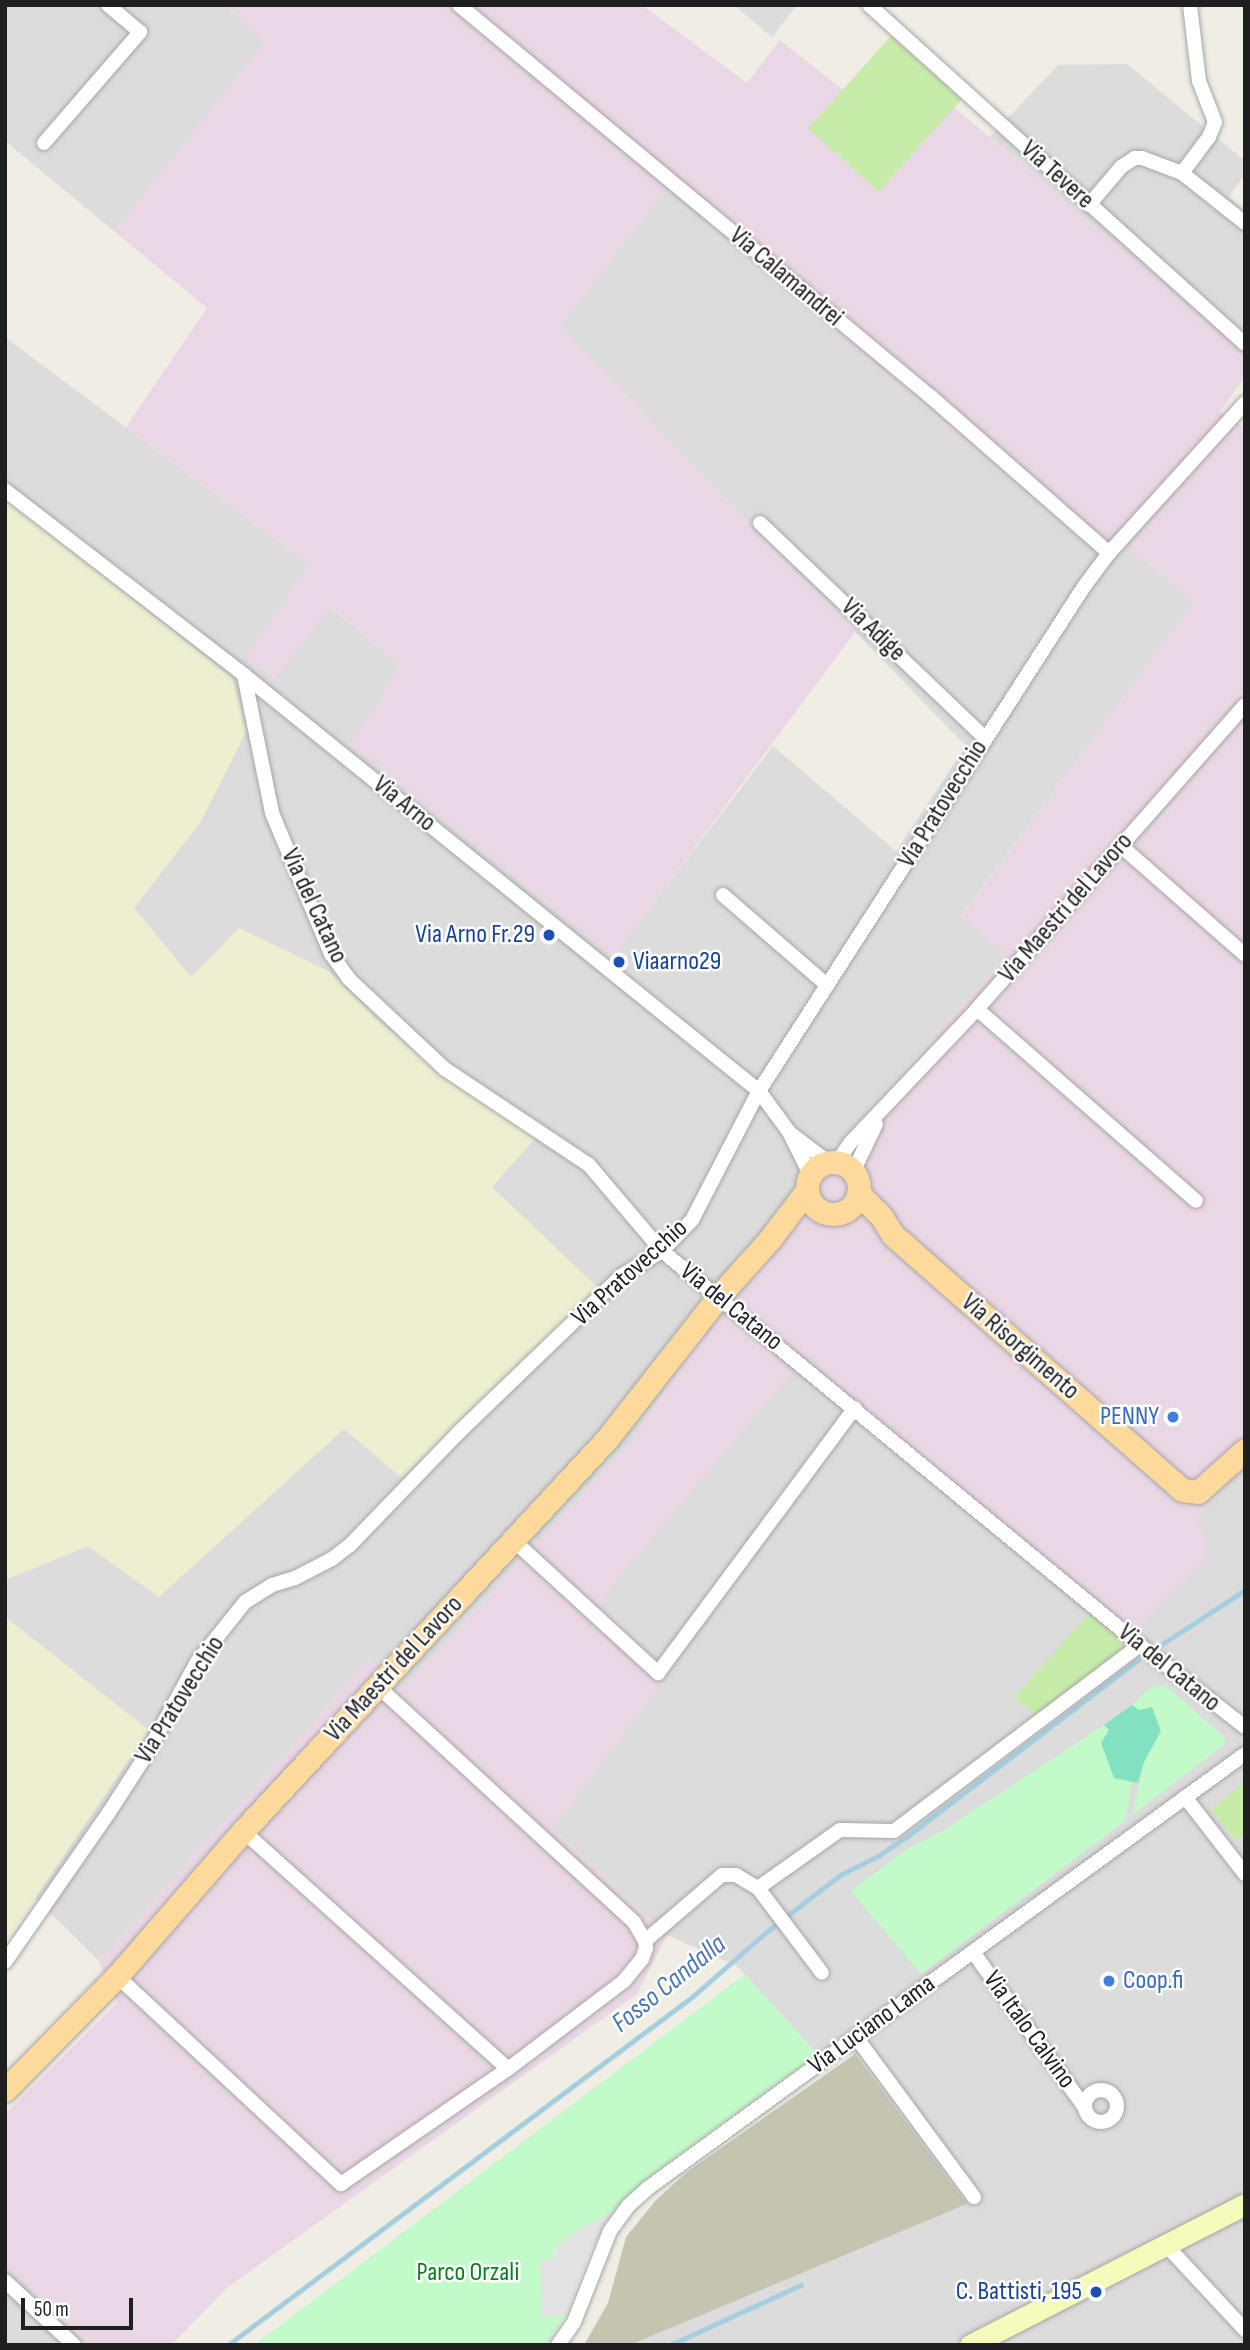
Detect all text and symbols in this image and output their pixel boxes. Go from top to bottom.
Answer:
street label: Via Tevere [1014,134,1100,216]
street label: Via Calamandrei [723,220,849,334]
street label: Via Adige [834,592,912,668]
street label: Via Pratovecchio [891,734,995,874]
street label: Via Arno [366,769,442,839]
street label: Via Maestri del Lavoro [992,827,1140,989]
street label: Via del Catano [274,844,354,968]
place label: Via Arno Fr.29 [415,919,535,951]
marker: Via Arno Fr.29 [541,927,557,943]
place label: Viaarno29 [633,946,721,978]
marker: Viaarno29 [611,954,627,970]
street label: Via Pratovecchio [566,1213,694,1333]
street label: Via del Catano [673,1256,789,1358]
street label: Via Risorgimento [954,1287,1086,1407]
place label: PENNY [1100,1401,1159,1433]
marker: PENNY [1165,1409,1181,1425]
street label: Via Maestri del Lavoro [318,1589,470,1749]
street label: Via del Catano [1111,1617,1227,1719]
street label: Via Pratovecchio [128,1630,232,1770]
water label: Fosso Candalla [605,1928,733,2040]
street label: Via Italo Calvino [976,1965,1082,2095]
place label: Coop.fi [1123,1965,1183,1997]
street label: Via Luciano Lama [803,1969,941,2081]
marker: Coop.fi [1101,1973,1117,1989]
park label: Parco Orzali [417,2257,519,2289]
place label: C. Battisti, 195 [956,2276,1082,2308]
scale bar [24,2284,136,2328]
marker: C. Battisti, 195 [1088,2284,1104,2300]
text: 50 m [34,2297,69,2322]

